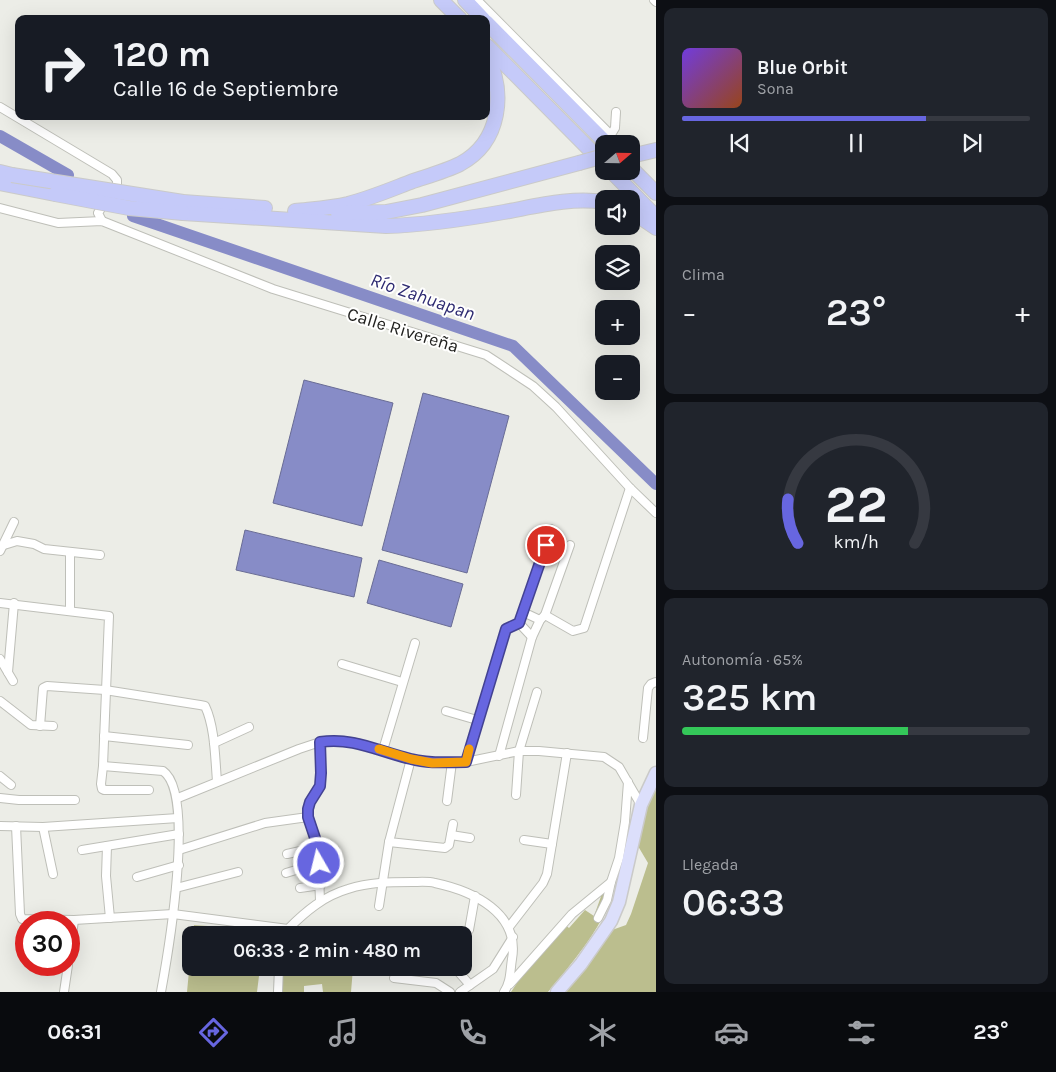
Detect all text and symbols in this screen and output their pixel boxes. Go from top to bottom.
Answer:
text: 120 m [113,34,211,75]
icon: right [30,35,95,100]
text: Blue Orbit [757,57,848,79]
text: Calle 16 de Septiembre [113,76,339,102]
text: Sona [757,79,794,98]
icon: previous [726,129,754,157]
icon: pause [842,129,870,157]
icon: next [958,129,986,157]
north arrow [595,135,640,180]
map controls [595,135,640,400]
button: sound [595,190,640,235]
button: layers [595,245,640,290]
text: Clima [682,265,725,284]
water label: Río Zahuapan [368,269,478,325]
text: 23° [826,290,886,335]
text: − [682,296,697,329]
text: + [1015,296,1030,329]
button: + [595,300,640,345]
street label: Calle Rivereña [344,303,462,357]
button: − [595,355,640,400]
text: 22 [825,474,887,535]
pin [525,524,567,566]
icon: arrive [532,531,560,559]
text: km/h [833,532,879,553]
text: Autonomía · 65% [682,650,803,669]
text: 325 km [682,675,818,720]
position arrow [292,836,344,888]
text: Llegada [682,855,738,874]
text: 06:33 [682,880,785,925]
speed limit sign: 30 [15,911,80,976]
text: 06:33 · 2 min · 480 m [233,940,421,962]
icon: directions [196,1015,231,1050]
icon: music [326,1015,361,1050]
icon: phone [455,1015,490,1050]
icon: climate [585,1015,620,1050]
icon: car [714,1015,749,1050]
icon: filters [844,1015,879,1050]
text: 06:31 [47,1019,102,1045]
text: 23° [973,1019,1009,1045]

